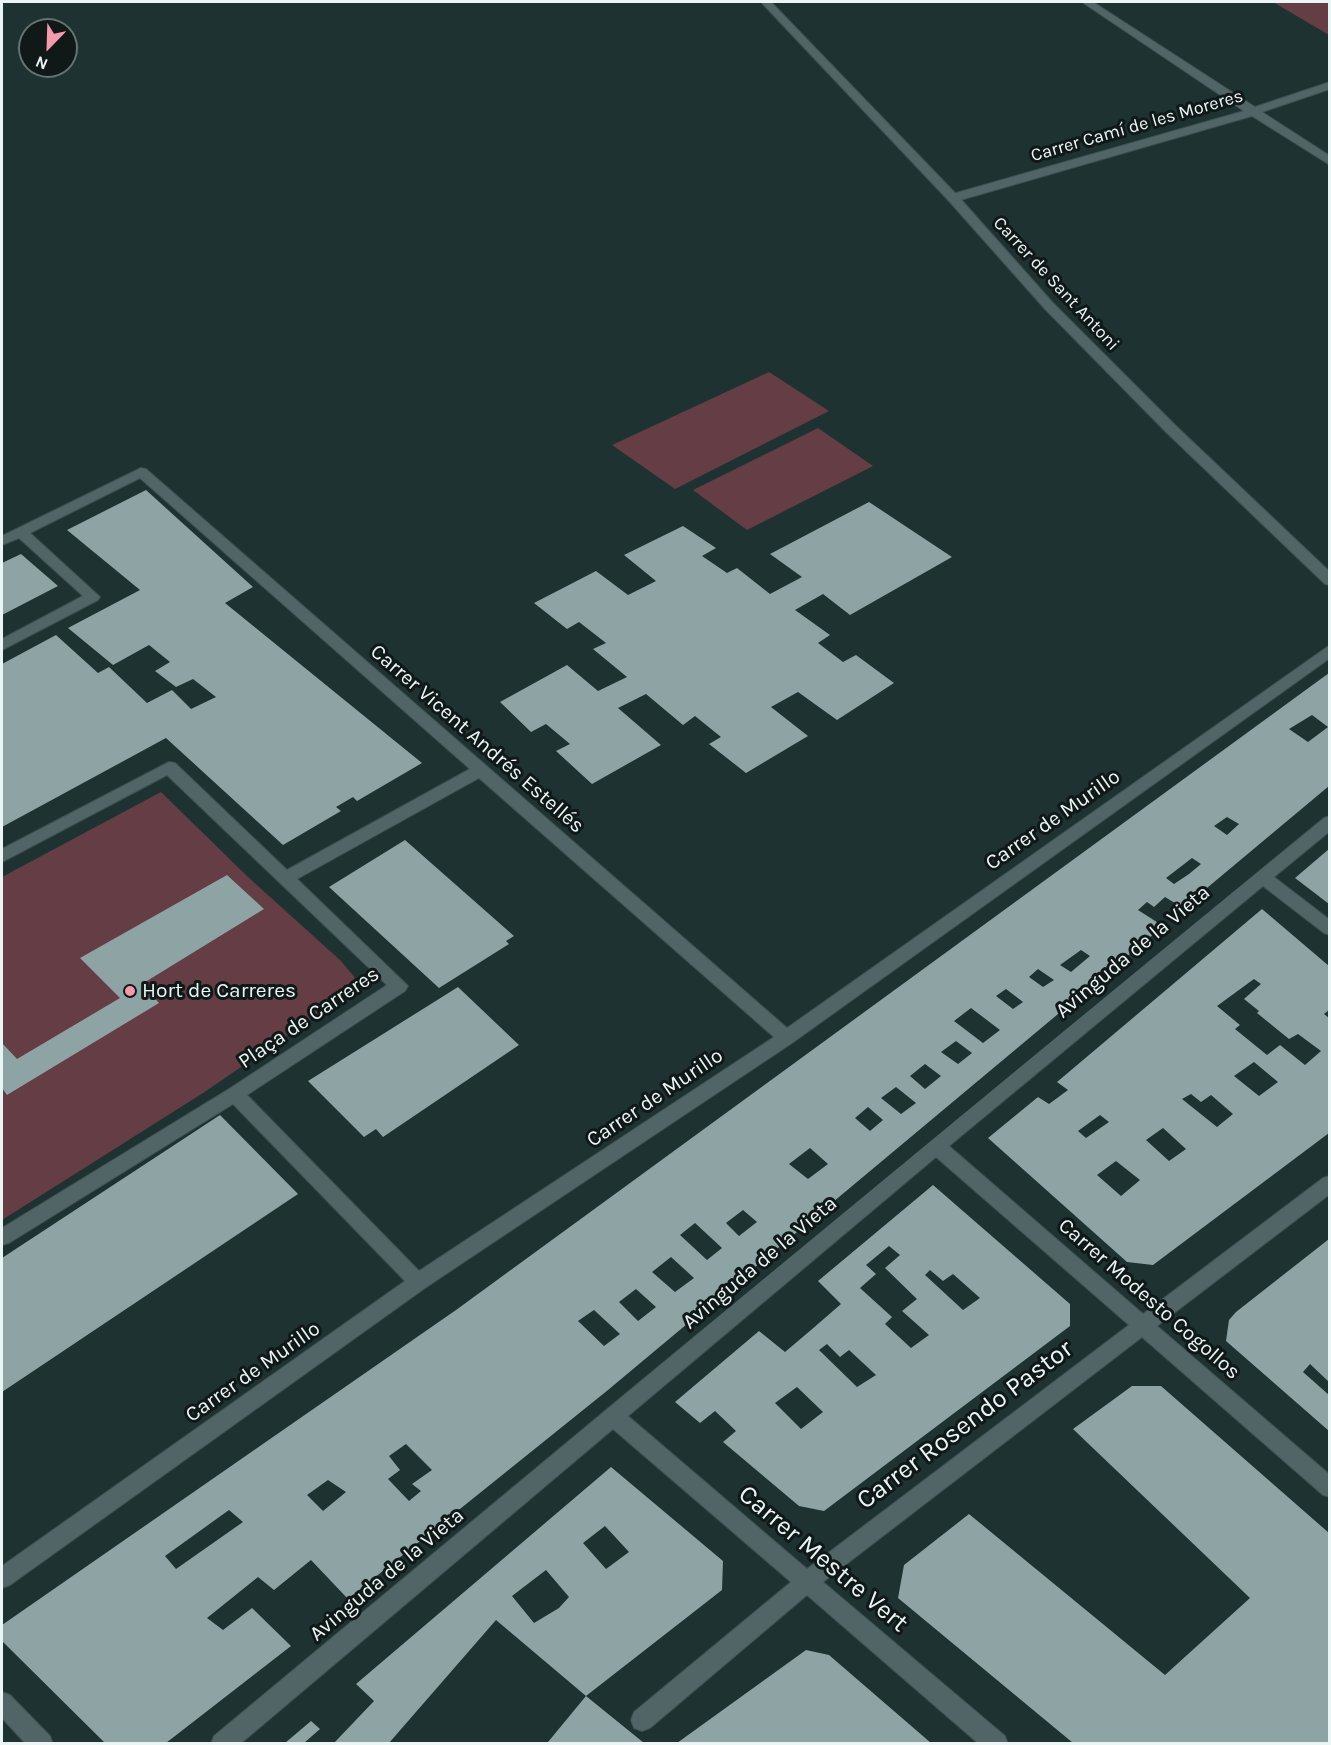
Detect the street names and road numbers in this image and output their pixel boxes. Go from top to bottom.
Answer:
street label: Carrer Camí de les Moreres [1028,85,1246,167]
street label: Carrer de Sant Antoni [988,213,1124,355]
street label: Carrer Vicent Andrés Estellés [365,639,589,839]
street label: Carrer de Murillo [981,764,1125,876]
street label: Avinguda de la Vieta [1051,880,1215,1024]
street label: Plaça de Carreres [234,962,384,1074]
street label: Carrer de Murillo [582,1043,728,1153]
street label: Avinguda de la Vieta [678,1191,842,1335]
street label: Carrer Modesto Cogollos [1053,1213,1245,1385]
street label: Carrer de Murillo [181,1316,325,1428]
street label: Carrer Rosendo Pastor [851,1334,1079,1516]
street label: Carrer Mestre Vert [732,1479,914,1639]
street label: Avinguda de la Vieta [305,1503,469,1647]

